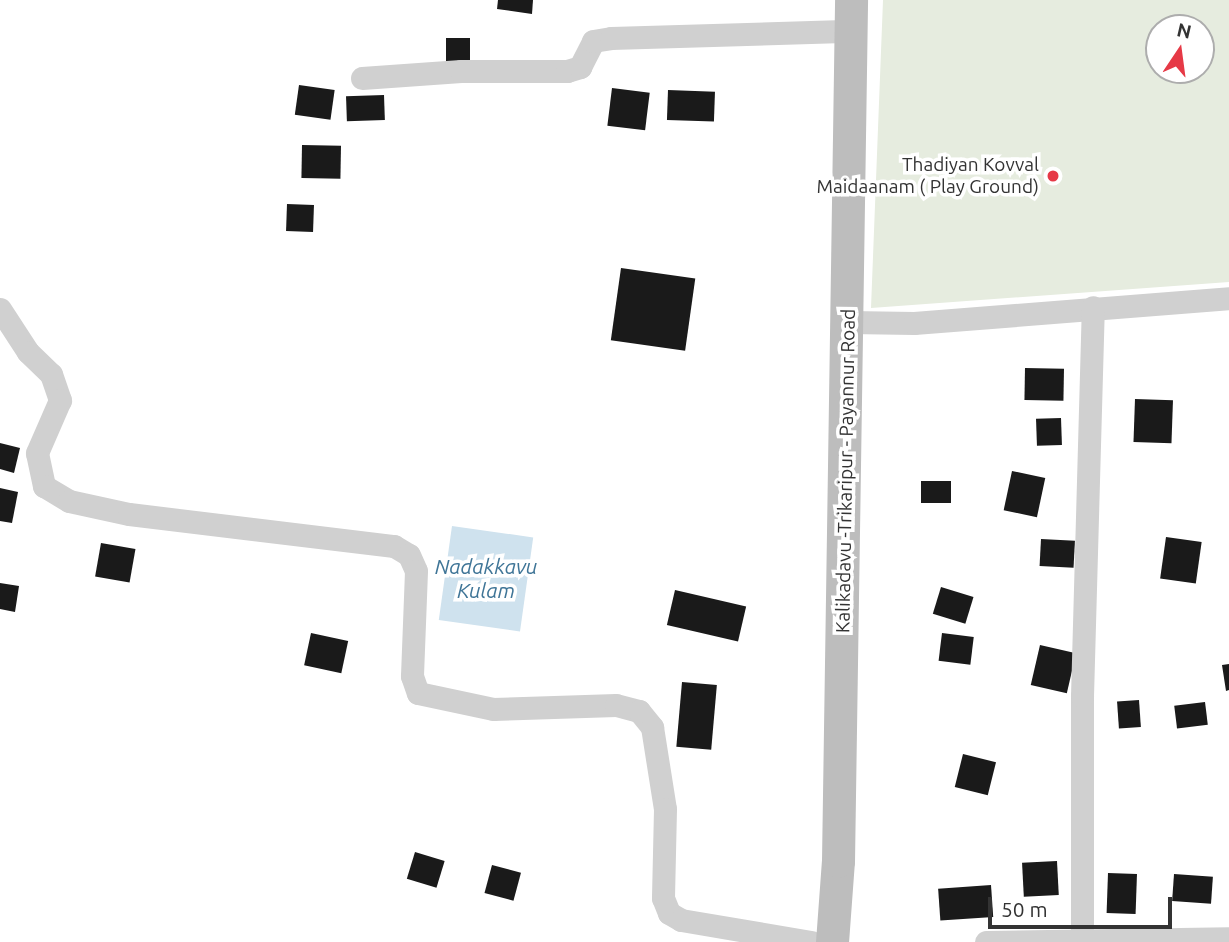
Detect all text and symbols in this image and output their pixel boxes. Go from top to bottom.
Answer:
north arrow [1145,14,1215,84]
text: N [1175,18,1194,43]
place label: Thadiyan Kovval Maidaanam ( Play Ground) [816,154,1039,198]
marker: Thadiyan Kovval Maidaanam ( Play Ground) [1045,168,1061,184]
street label: Kalikadavu -Trikaripur - Payannur Road [832,309,860,633]
water label: Nadakkavu Kulam [435,553,537,603]
scale bar [991,883,1175,927]
text: 50 m [1001,897,1048,921]

